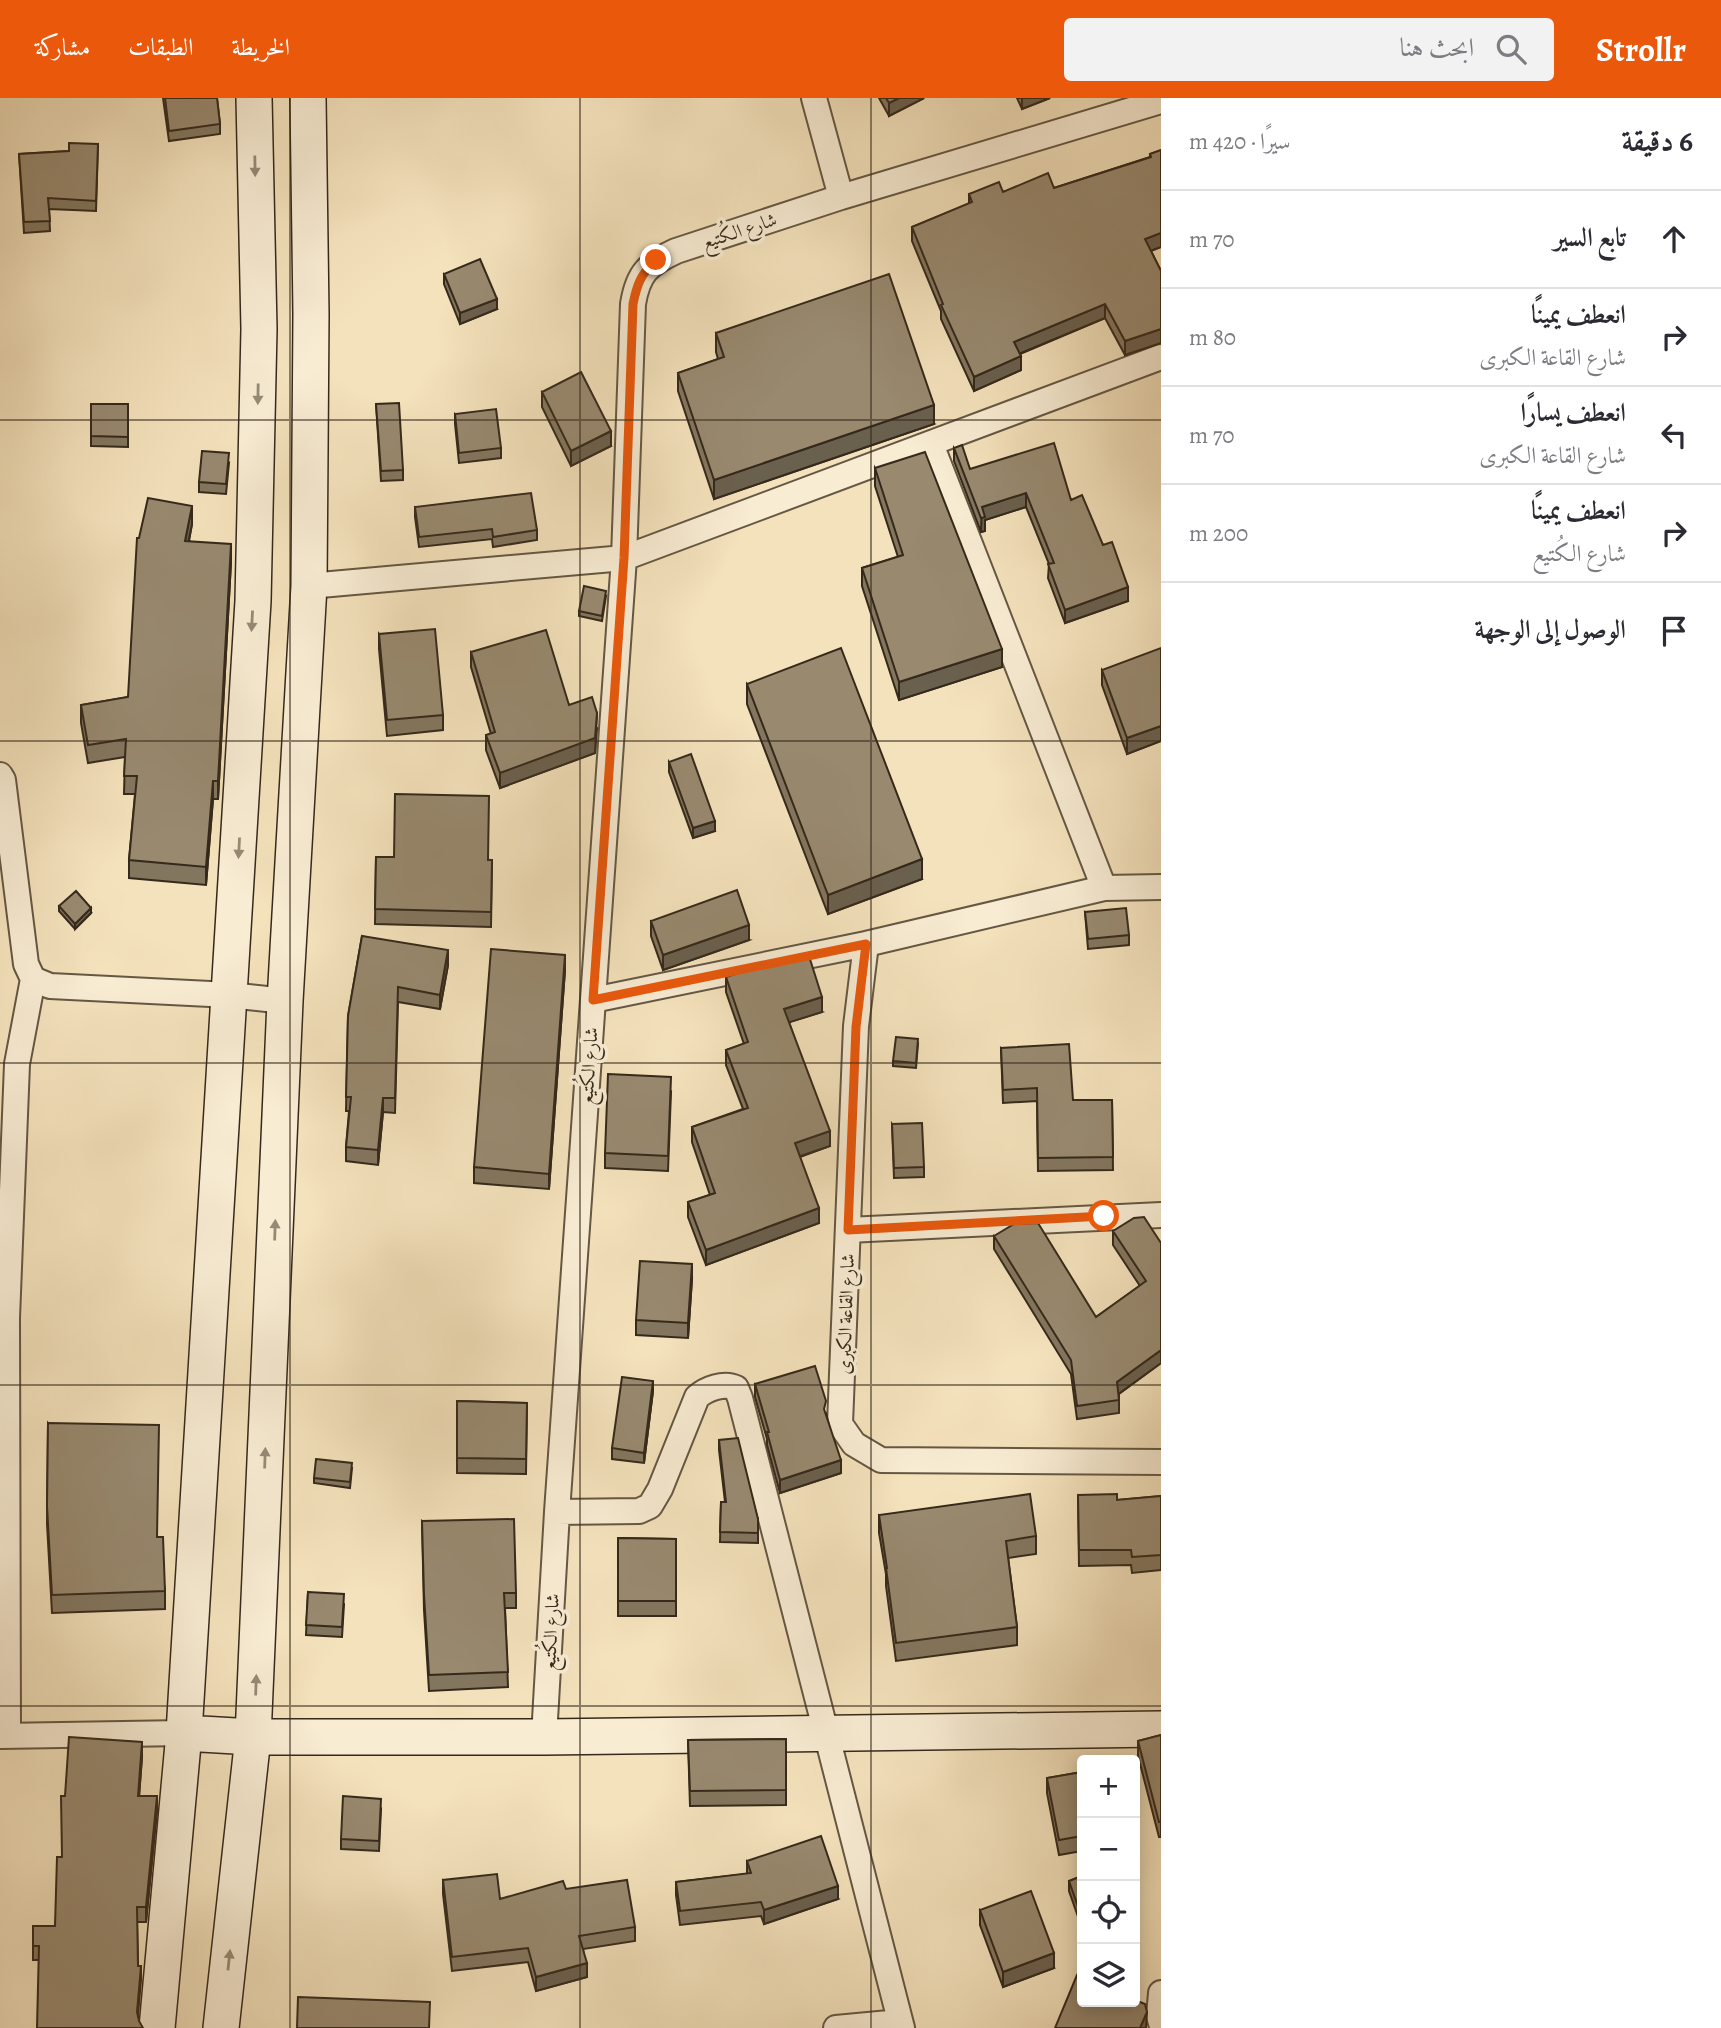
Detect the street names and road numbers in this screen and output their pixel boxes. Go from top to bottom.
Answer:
street label: شارع الكُتيع [697,204,781,259]
street label: شارع الكُتيع [570,1026,609,1106]
street label: شارع القاعة الكبرى [831,1253,863,1375]
street label: شارع الكُتيع [533,1593,570,1672]

